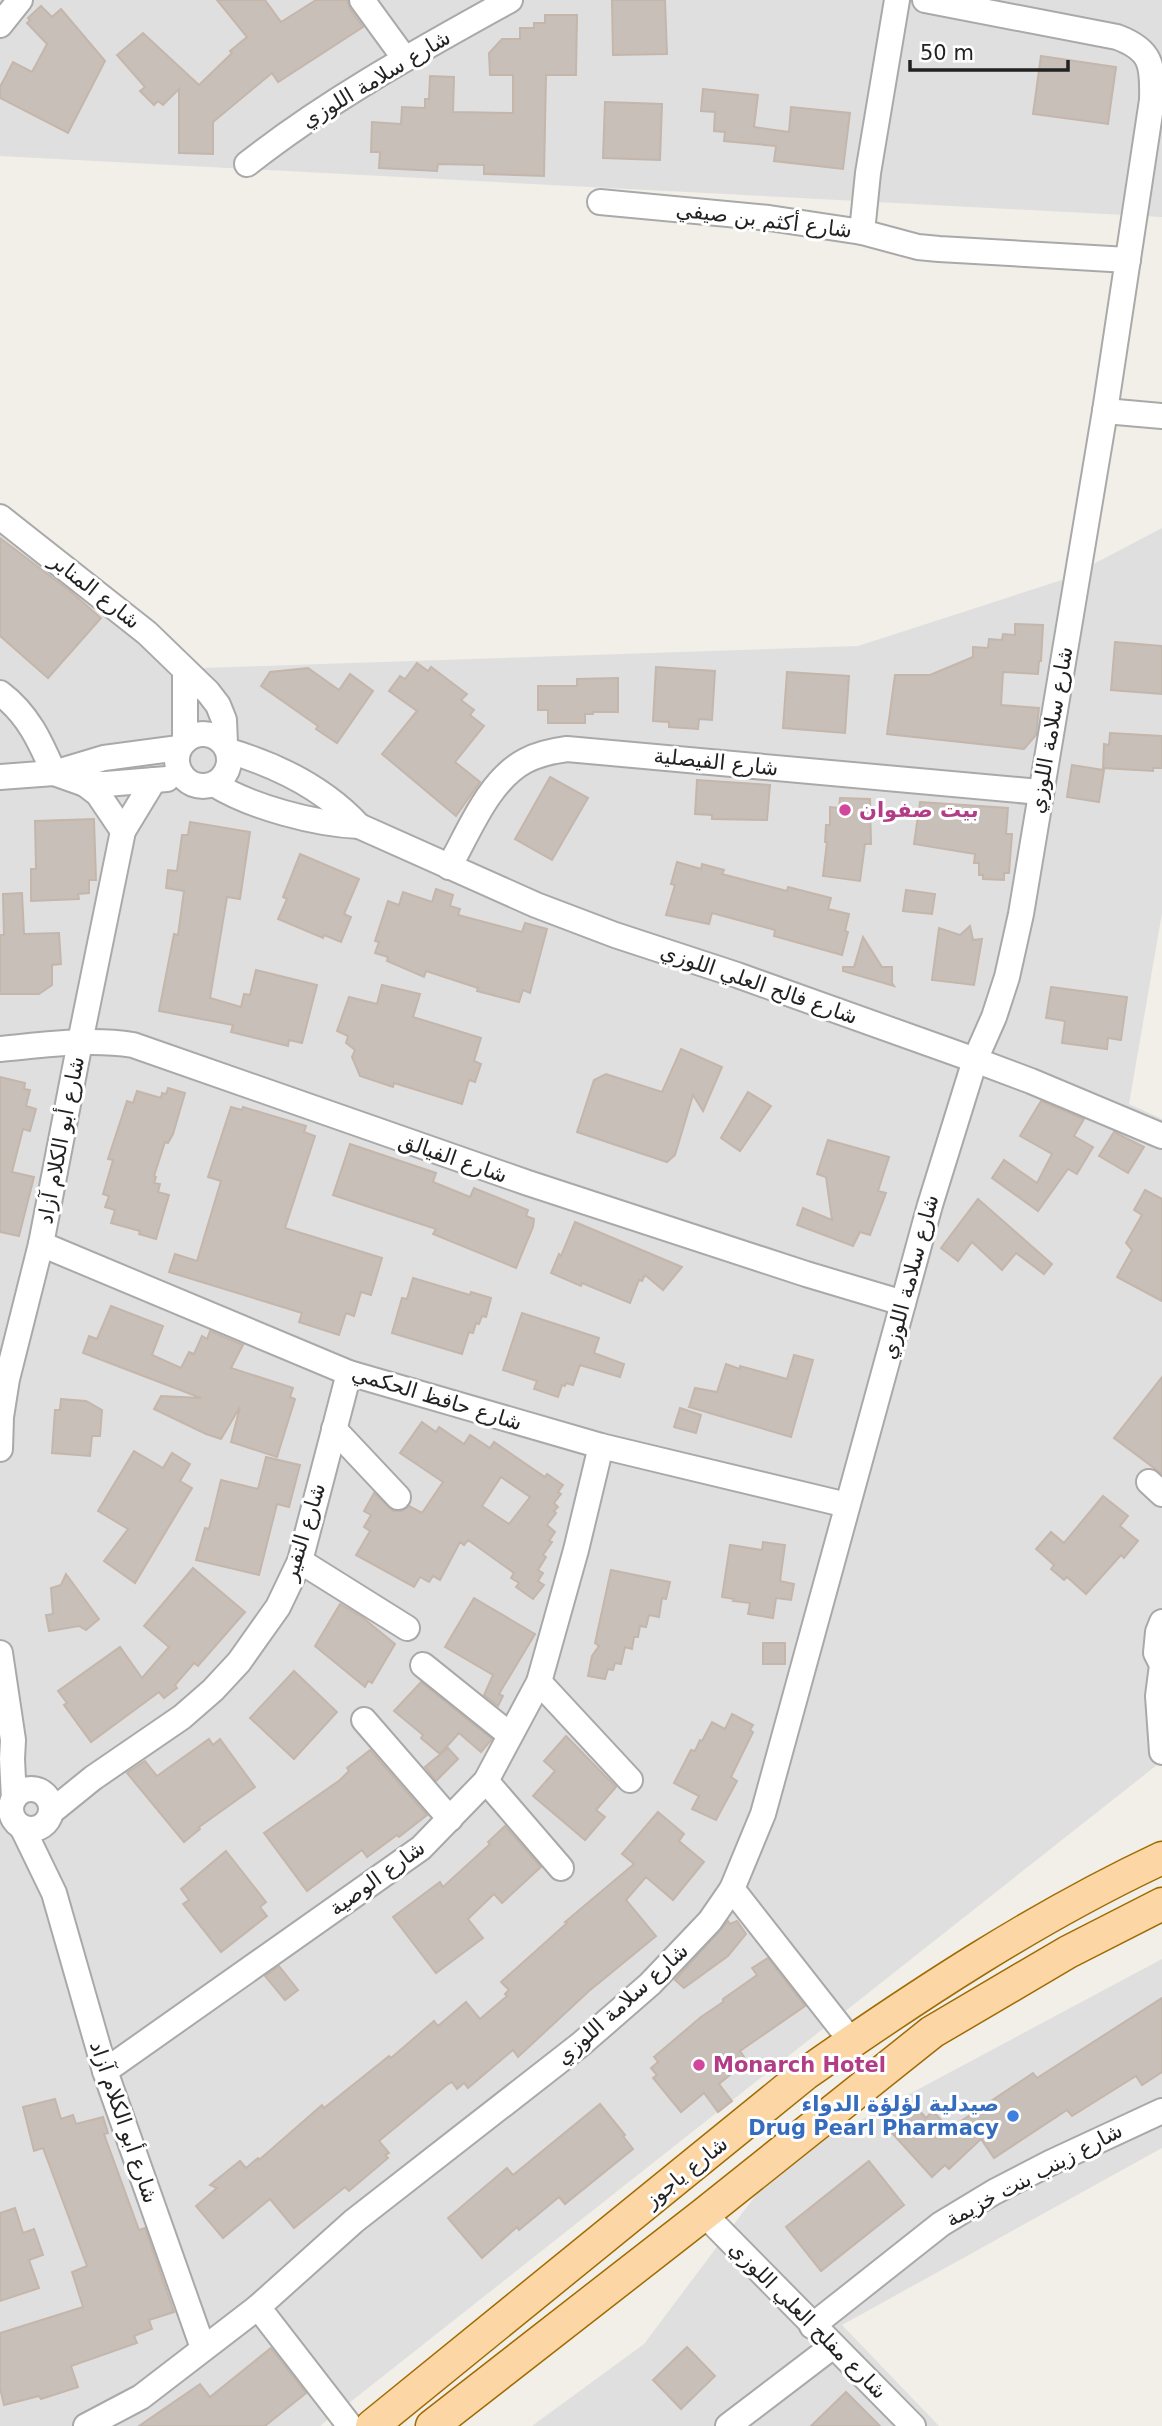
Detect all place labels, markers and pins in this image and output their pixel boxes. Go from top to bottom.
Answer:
place label: بيت صفوان [859,798,979,822]
marker: بيت صفوان [837,802,853,818]
place label: Monarch Hotel [713,2053,886,2077]
marker: Monarch Hotel [691,2057,707,2073]
place label: صيدلية لؤلؤة الدواء Drug Pearl Pharmacy [748,2092,999,2140]
marker: صيدلية لؤلؤة الدواء Drug Pearl Pharmacy [1005,2108,1021,2124]

